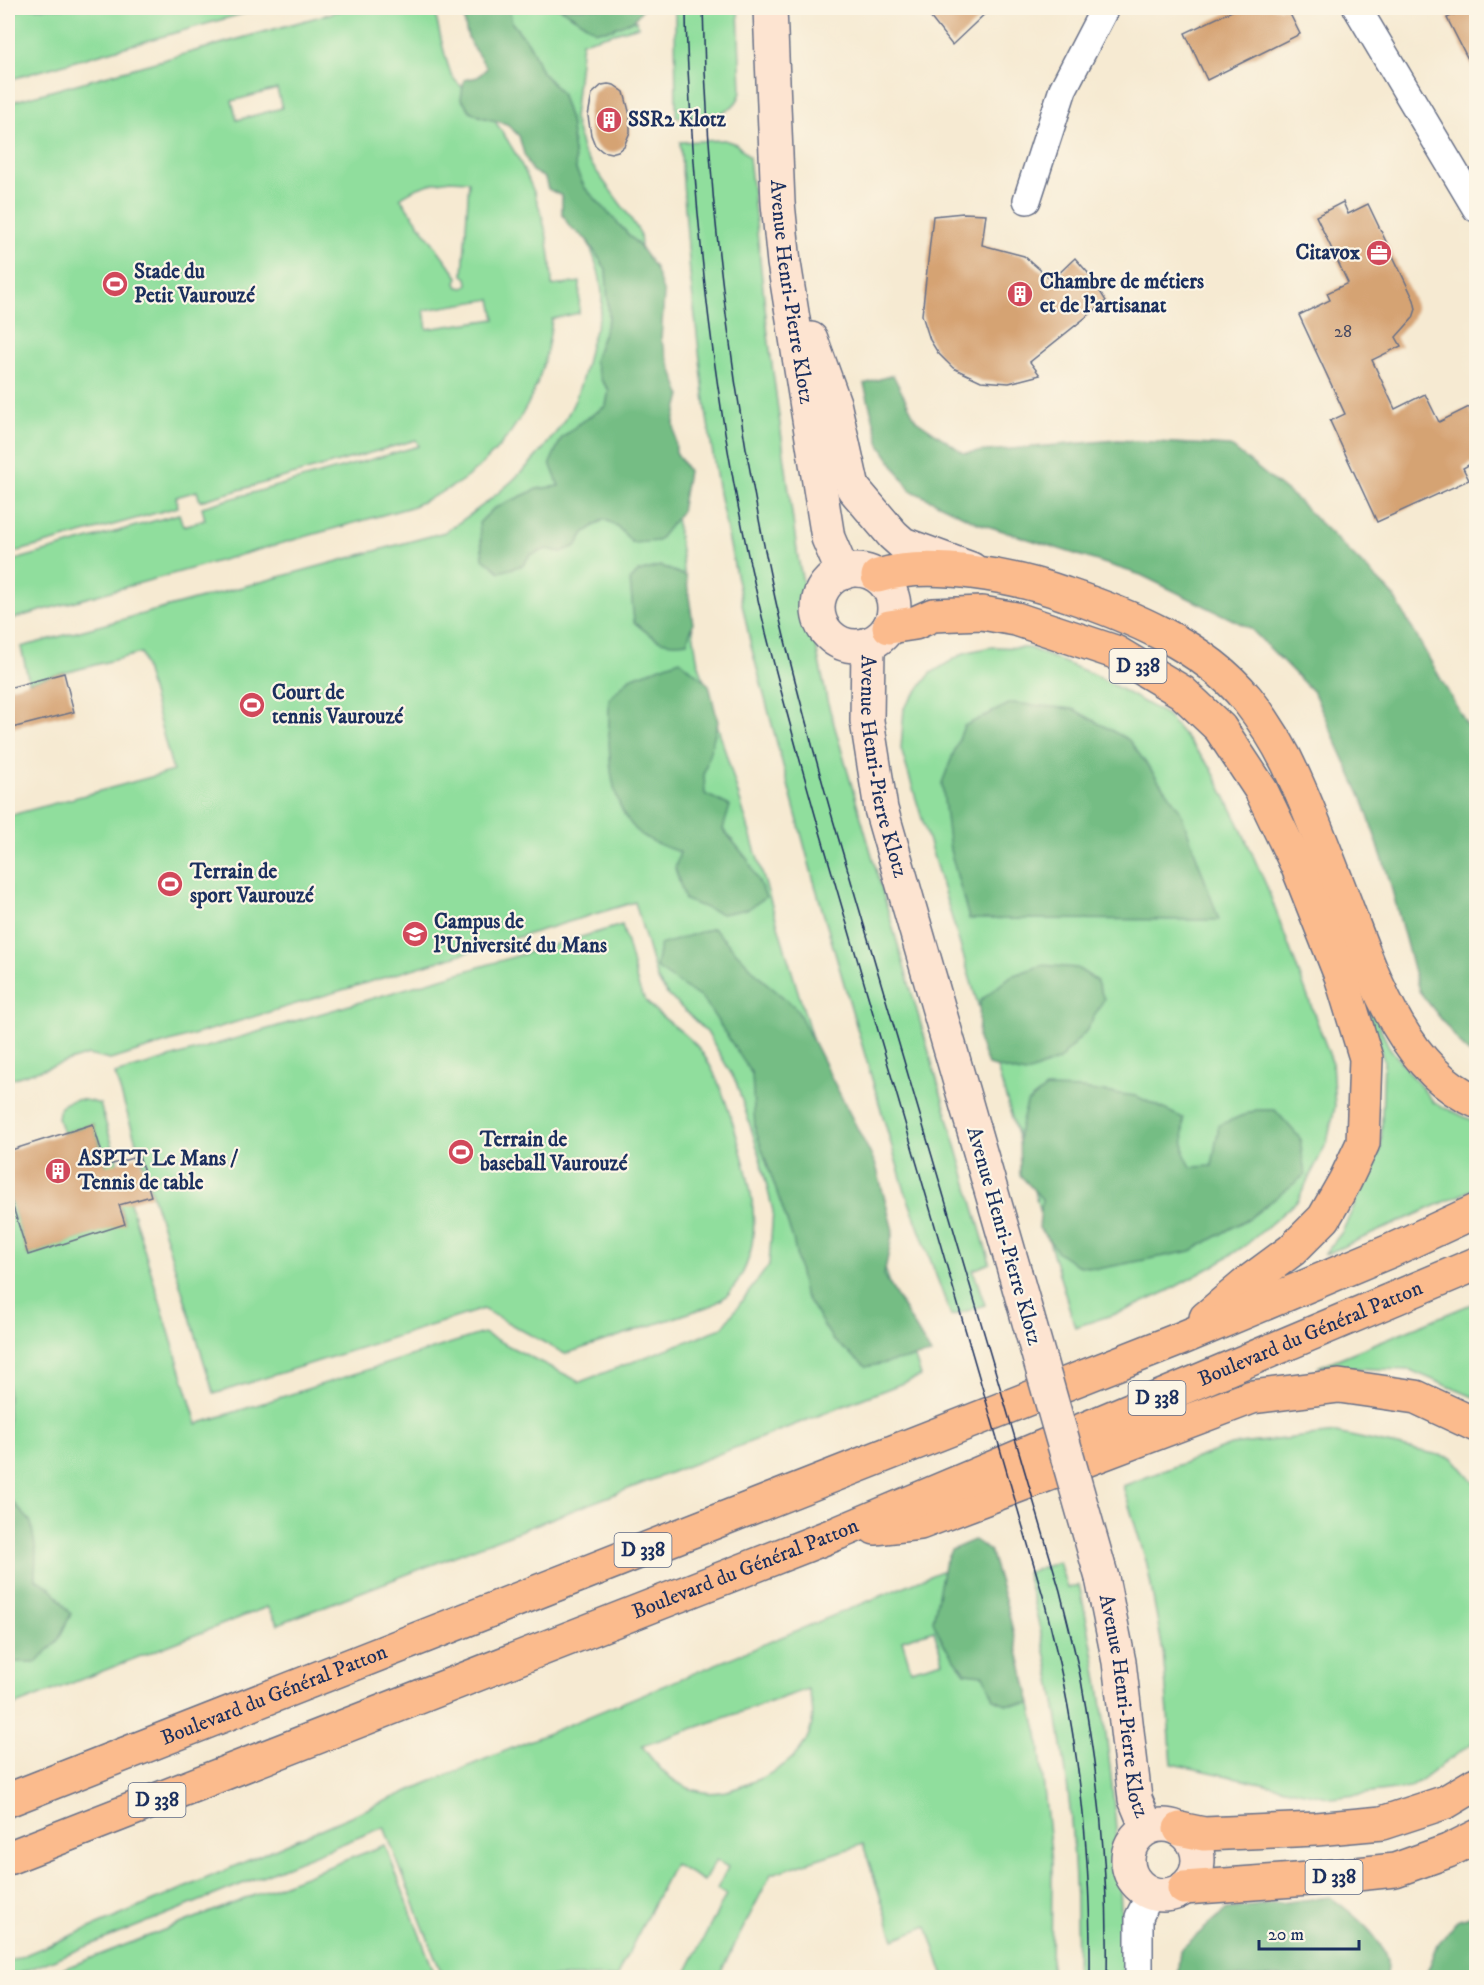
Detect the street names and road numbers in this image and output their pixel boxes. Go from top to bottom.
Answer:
street label: Avenue Henri-Pierre Klotz [764,179,819,406]
road number: D 338 [1110,649,1166,683]
street label: Avenue Henri-Pierre Klotz [854,655,913,881]
street label: Avenue Henri-Pierre Klotz [960,1124,1048,1348]
street label: Boulevard du Général Patton [1194,1275,1427,1393]
road number: D 338 [1128,1381,1186,1415]
street label: Boulevard du Général Patton [628,1513,863,1625]
road number: D 338 [614,1533,672,1567]
street label: Avenue Henri-Pierre Klotz [1093,1592,1154,1822]
street label: Boulevard du Général Patton [157,1639,391,1752]
road number: D 338 [128,1783,186,1817]
road number: D 338 [1306,1860,1362,1894]

